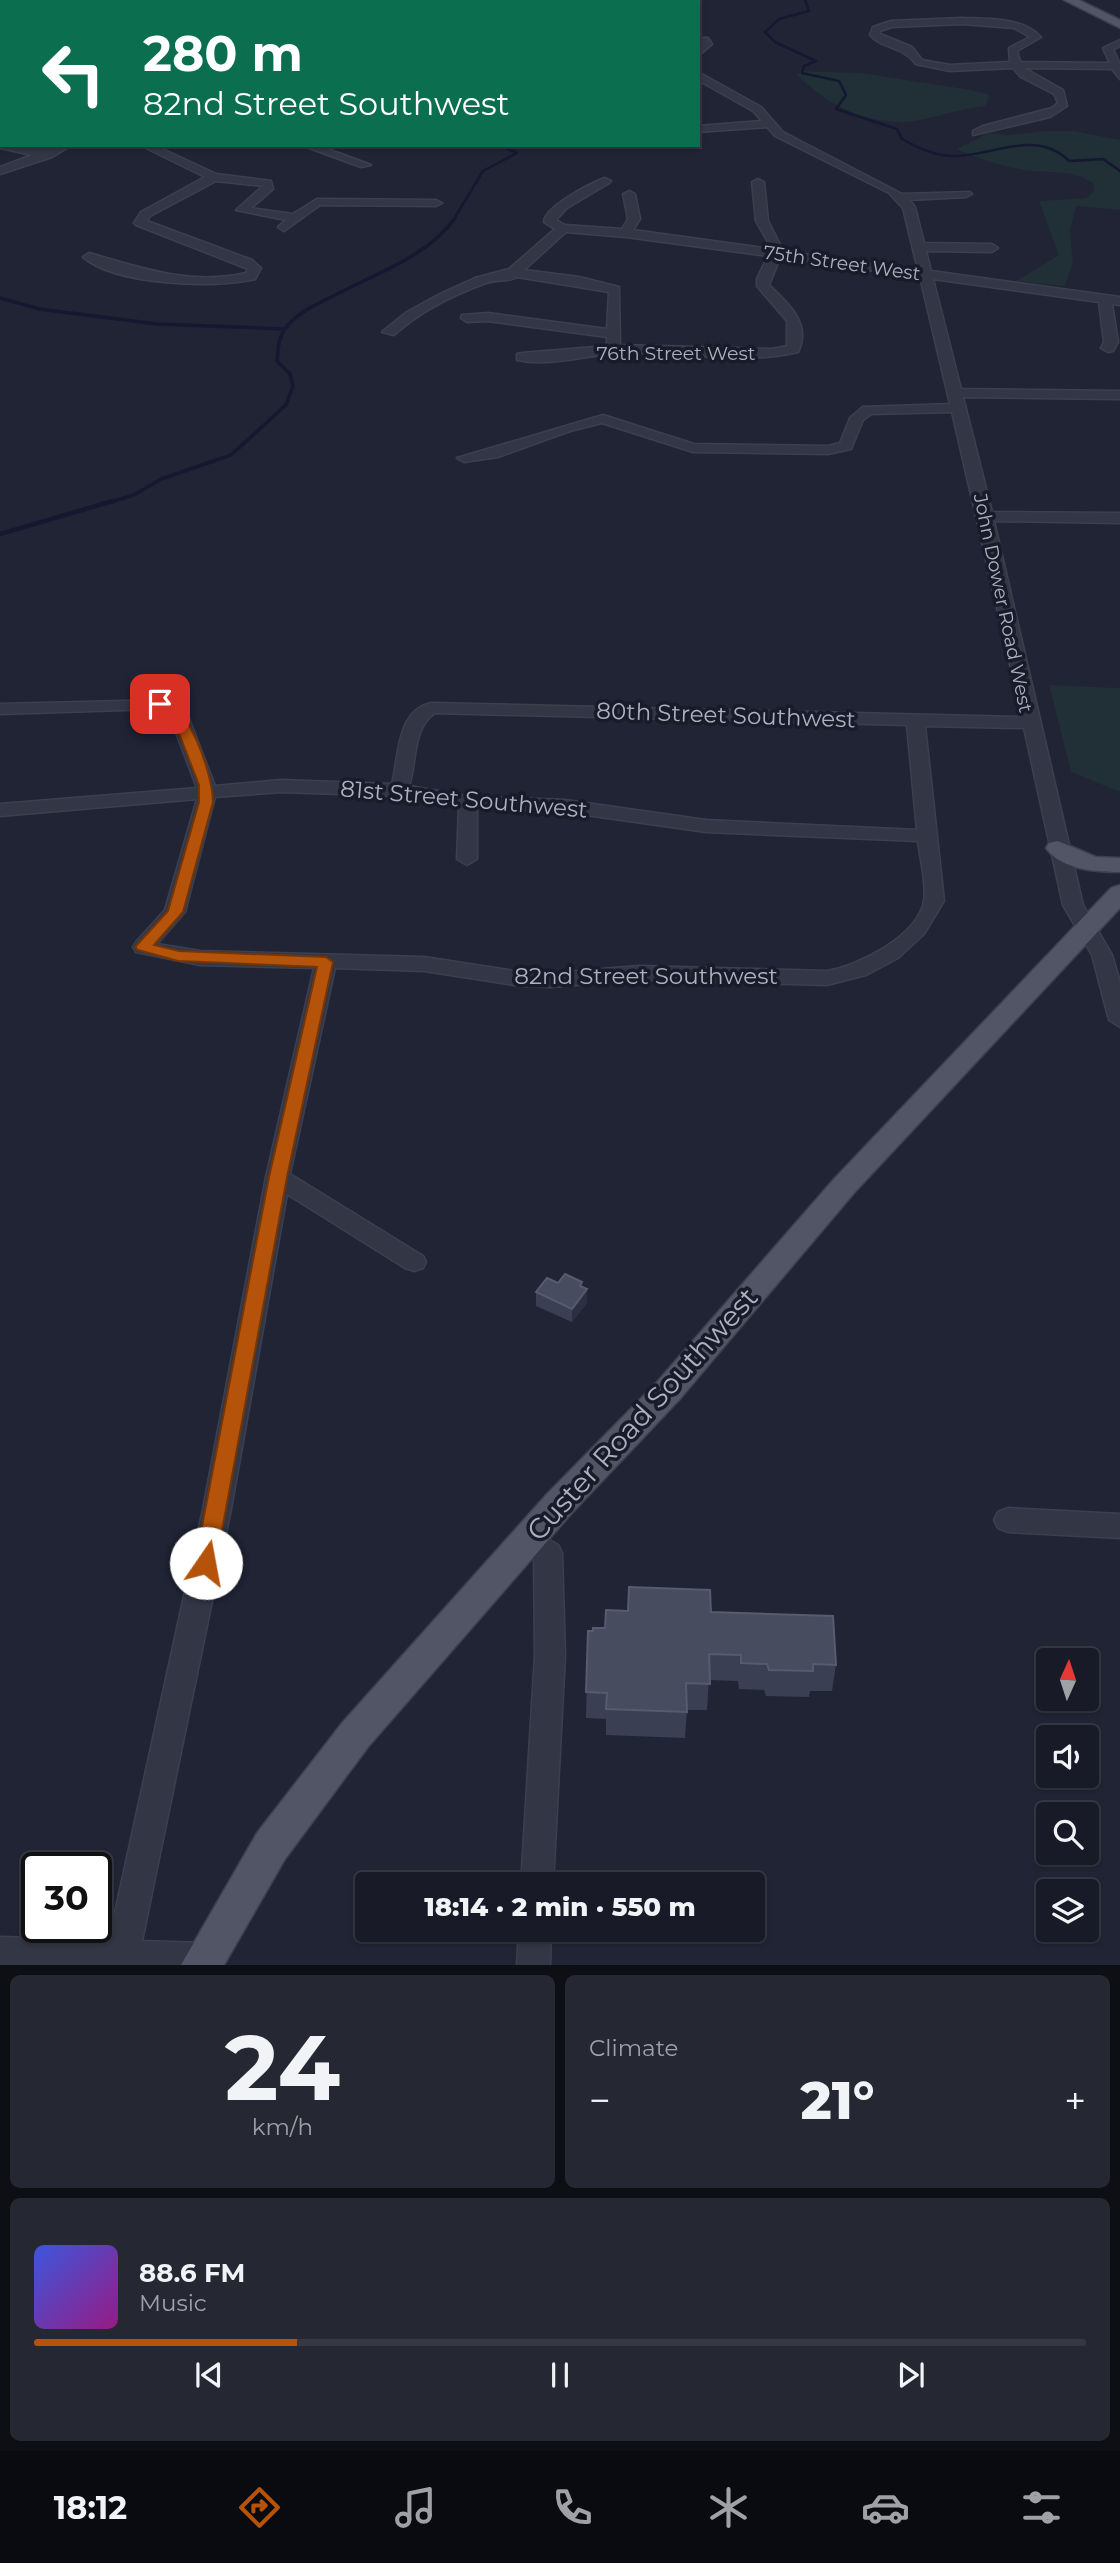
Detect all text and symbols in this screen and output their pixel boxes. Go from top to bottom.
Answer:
text: 280 m [143,24,303,83]
icon: left [28,28,119,119]
text: 82nd Street Southwest [143,84,510,123]
street label: 75th Street West [762,241,922,285]
street label: 76th Street West [597,342,756,365]
street label: John Dower Road West [968,491,1037,715]
pin [130,674,190,734]
icon: arrive [141,685,179,723]
street label: 80th Street Southwest [596,696,856,734]
street label: 81st Street Southwest [339,774,589,824]
street label: 82nd Street Southwest [514,962,778,990]
street label: Custer Road Southwest [519,1281,765,1547]
position arrow [169,1526,243,1600]
north arrow [1036,1648,1099,1712]
map controls [1036,1648,1099,1942]
button: sound [1036,1725,1099,1788]
button: search [1036,1802,1099,1865]
speed limit sign: 30 [21,1852,112,1943]
button: layers [1036,1879,1099,1942]
text: 18:14 · 2 min · 550 m [424,1891,696,1923]
text: 24 [225,2012,340,2123]
text: Climate [589,2034,678,2062]
text: 21° [801,2069,874,2132]
text: − [589,2077,611,2124]
text: + [1064,2077,1086,2124]
text: km/h [252,2113,313,2141]
text: 88.6 FM [139,2257,245,2289]
text: Music [139,2289,207,2317]
icon: previous [190,2356,228,2394]
icon: pause [541,2356,579,2394]
icon: next [892,2356,930,2394]
icon: directions [235,2483,284,2532]
icon: music [391,2483,440,2532]
icon: phone [548,2483,597,2532]
icon: climate [704,2483,753,2532]
icon: car [861,2483,910,2532]
icon: filters [1017,2483,1066,2532]
text: 18:12 [54,2488,127,2527]

